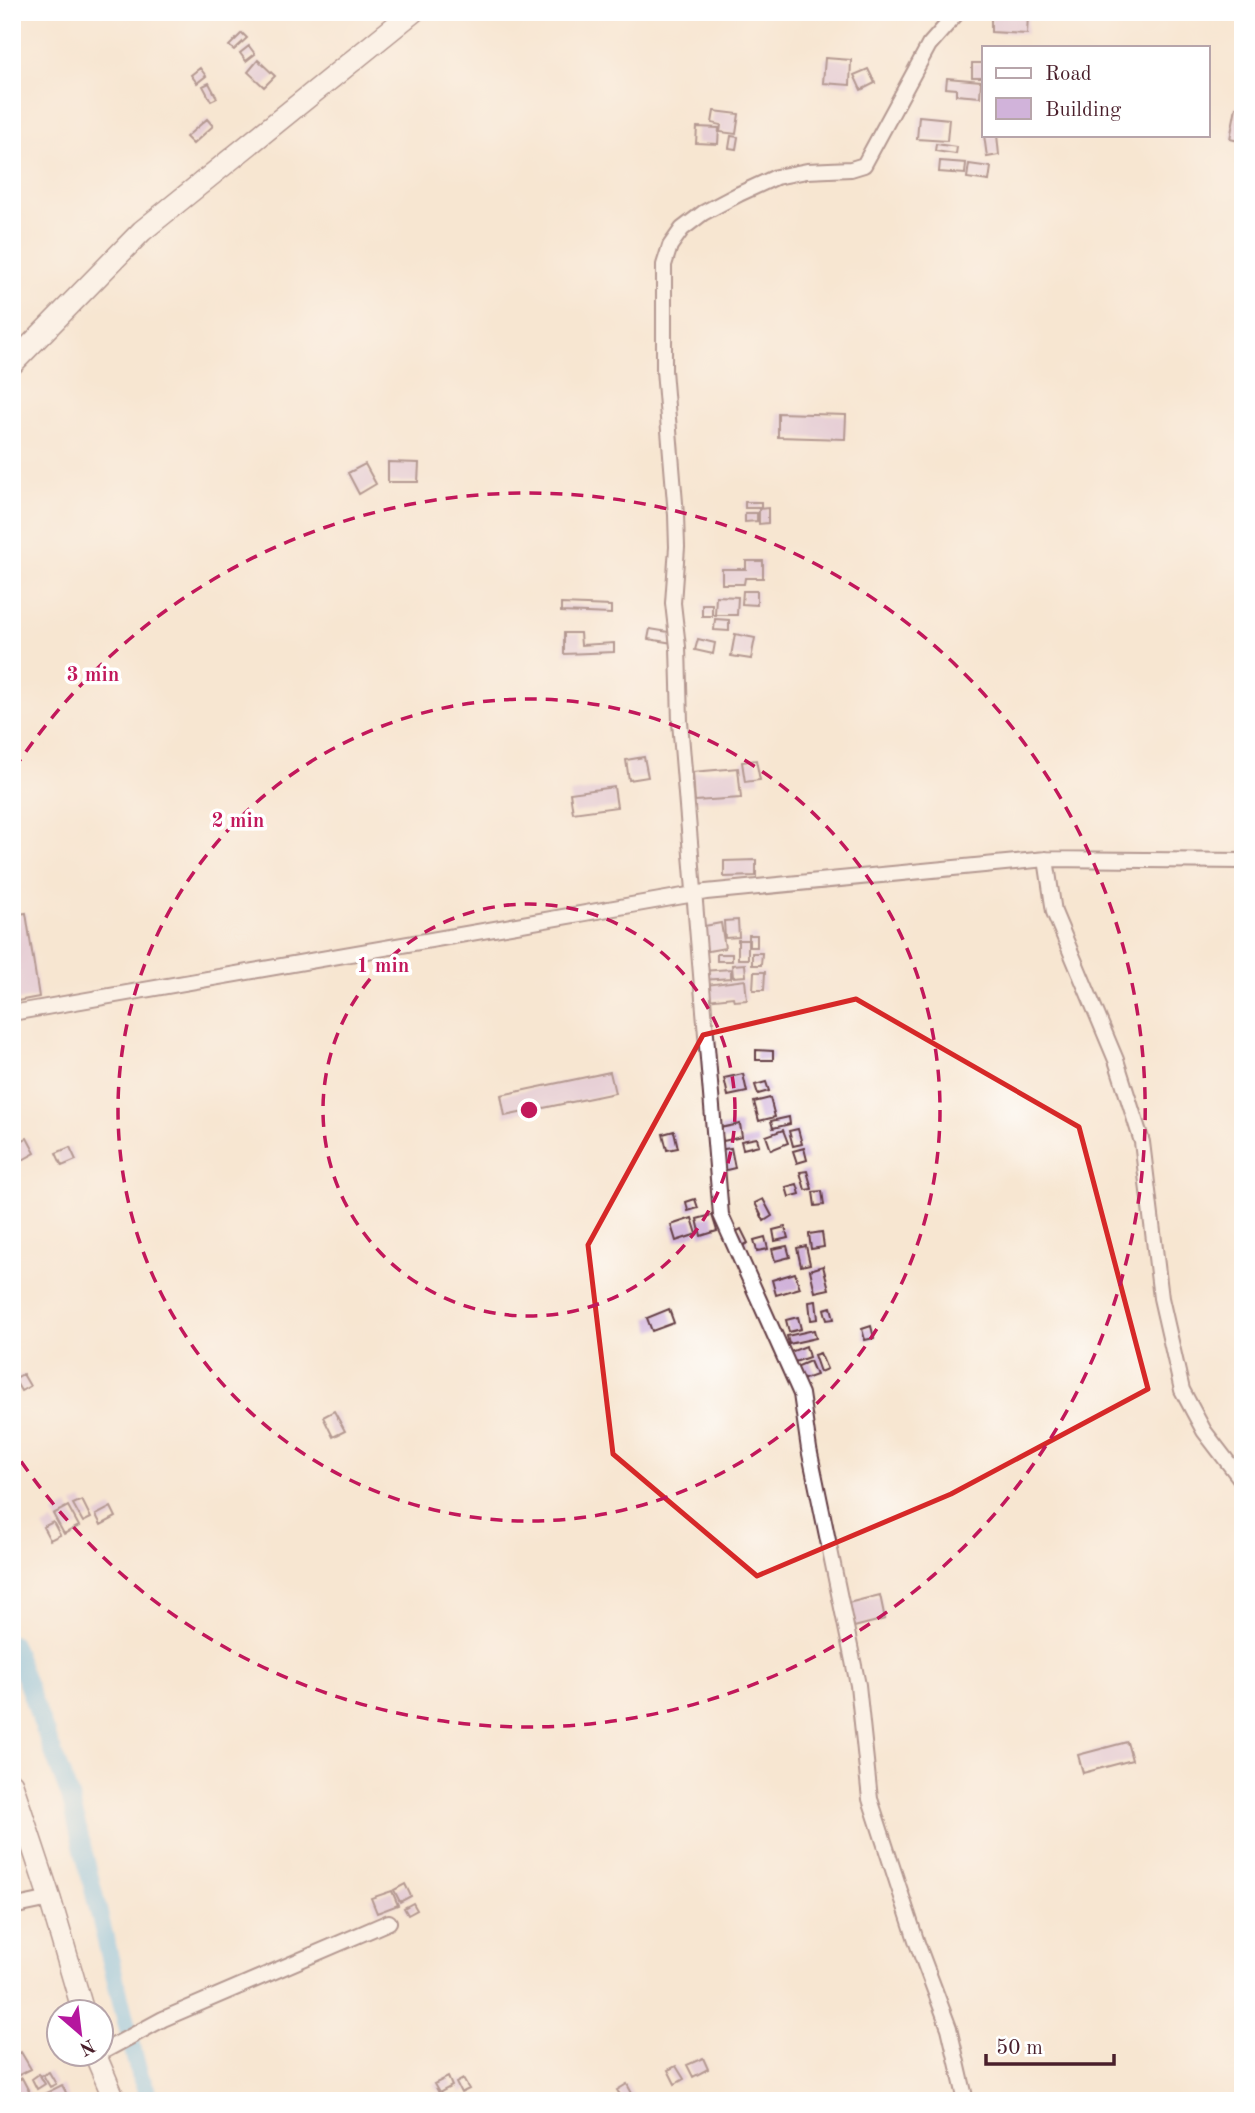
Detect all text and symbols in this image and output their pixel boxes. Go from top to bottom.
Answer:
legend [982,46,1210,136]
text: Road [1045,64,1092,85]
text: Building [1045,100,1122,121]
text: 3 min [67,665,119,686]
text: 2 min [212,811,264,832]
text: 1 min [357,956,409,977]
centre of rings [517,1098,541,1122]
north arrow [46,1997,116,2068]
scale bar [986,2022,1113,2066]
text: N [76,2034,98,2058]
text: 50 m [996,2038,1043,2059]

